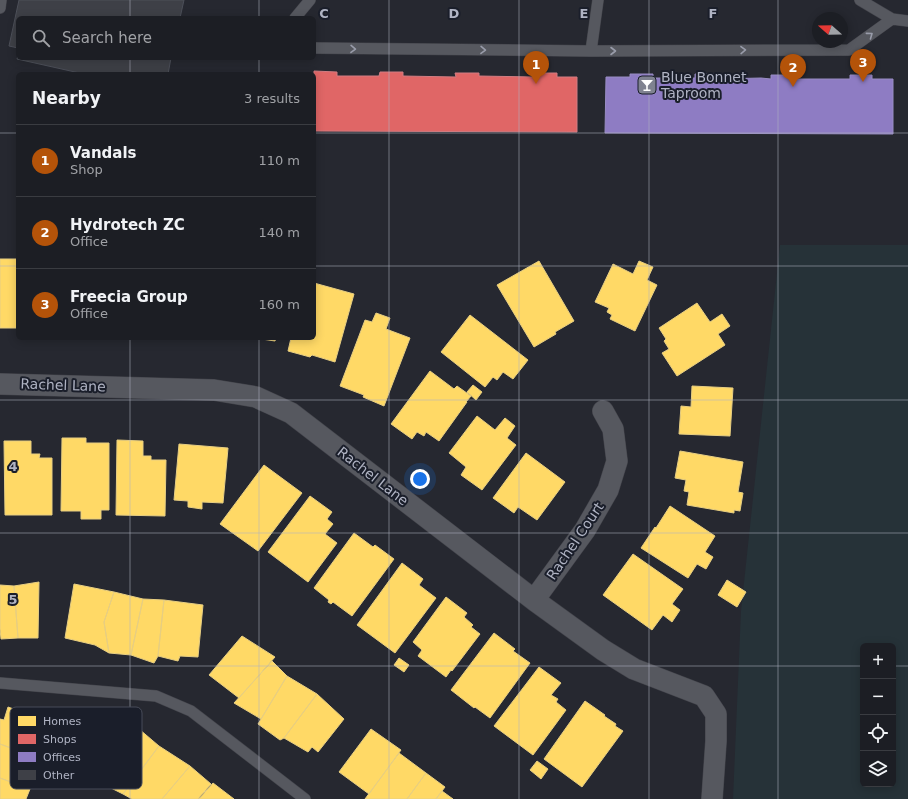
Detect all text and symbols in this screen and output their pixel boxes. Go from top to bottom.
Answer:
text: C [319,6,329,21]
text: D [449,6,460,21]
text: E [580,6,588,21]
text: F [709,6,717,21]
north arrow [812,12,848,48]
search box [16,16,316,60]
icon: search [30,27,52,49]
text: Search here [62,29,152,47]
one-way arrow [866,32,873,40]
one-way arrow [350,45,356,53]
one-way arrow [480,46,486,54]
one-way arrow [740,46,746,54]
one-way arrow [610,47,616,55]
pin: 3 [850,49,876,82]
pin: 1 [523,51,549,84]
pin: 2 [780,54,806,87]
place label: Blue Bonnet Taproom [660,69,747,101]
bar icon: Blue Bonnet Taproom [636,74,658,96]
text: Nearby [32,88,101,108]
text: 3 results [244,91,300,106]
text: Vandals [70,144,137,162]
text: 1 [40,153,50,168]
text: 110 m [258,153,300,168]
text: Shop [70,162,103,177]
text: Hydrotech ZC [70,216,185,234]
text: 2 [40,225,50,240]
text: 140 m [258,225,300,240]
text: Office [70,234,108,249]
text: Freecia Group [70,288,188,306]
text: 3 [40,297,50,312]
text: 160 m [258,297,300,312]
text: Office [70,306,108,321]
street label: Rachel Lane [20,376,106,394]
street label: Rachel Lane [334,443,412,509]
text: 4 [8,459,18,474]
your location [410,469,430,489]
street label: Rachel Court [543,499,607,583]
text: 5 [8,592,18,607]
map controls [860,643,896,787]
button: + [860,643,896,679]
button: − [860,679,896,715]
legend [10,707,142,789]
text: Homes [43,715,81,728]
button: locate [860,715,896,751]
text: Shops [43,733,77,746]
text: Offices [43,751,81,764]
button: layers [860,751,896,787]
text: Other [43,769,75,782]

